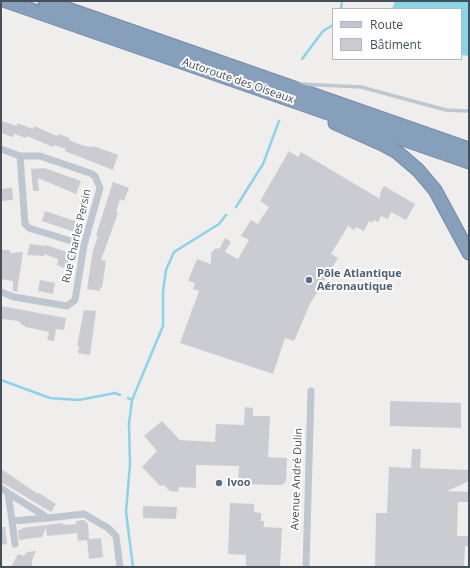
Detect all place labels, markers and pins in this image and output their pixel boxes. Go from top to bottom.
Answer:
place label: Pôle Atlantique Aéronautique [317,267,402,293]
marker: Pôle Atlantique Aéronautique [304,275,314,285]
place label: Ivoo [227,476,251,490]
marker: Ivoo [214,478,224,488]

